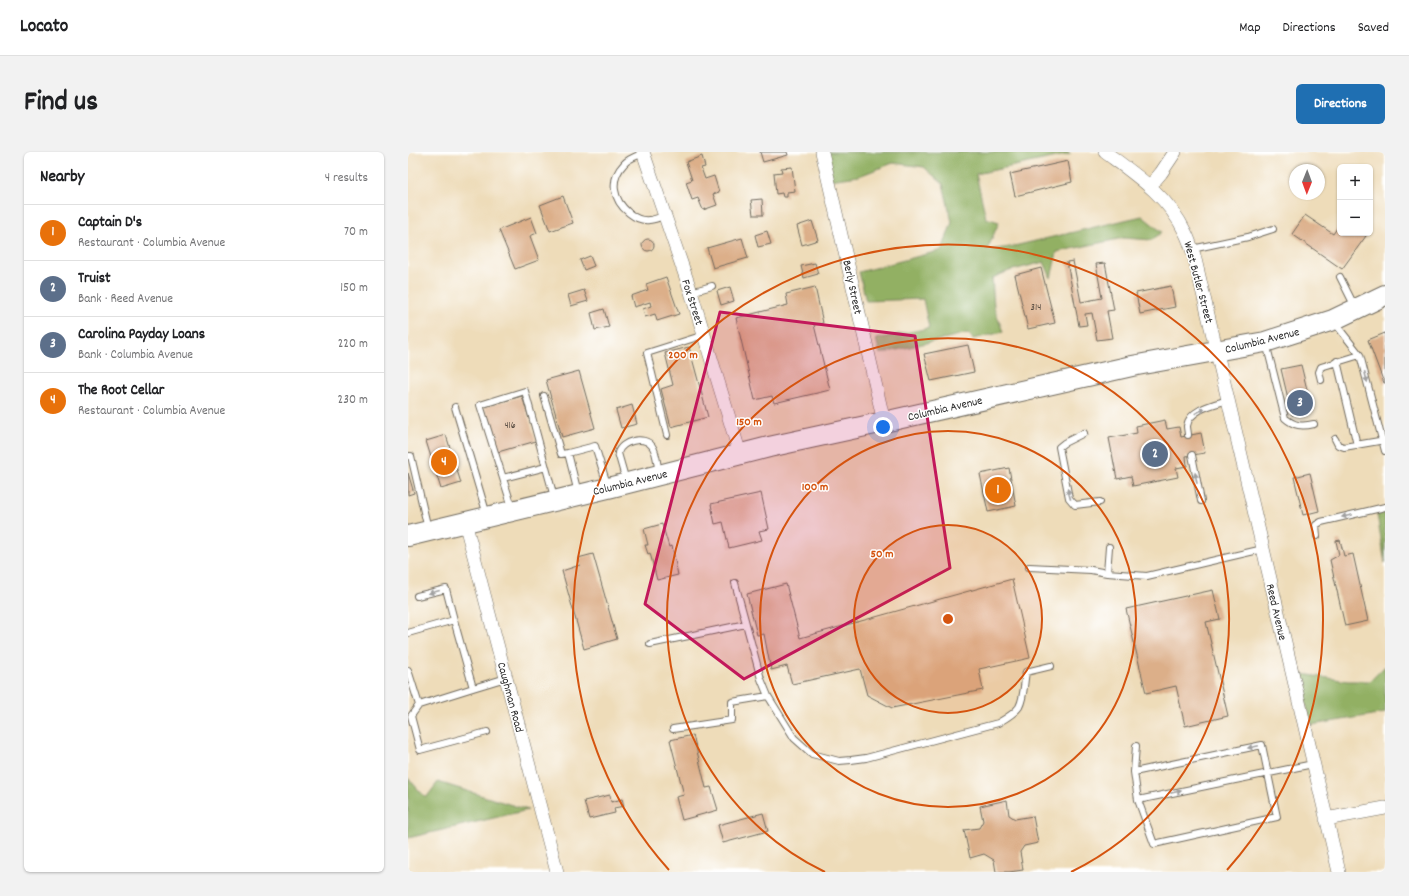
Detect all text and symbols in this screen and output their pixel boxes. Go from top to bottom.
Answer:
text: Locato [20,14,68,41]
text: Map [1239,18,1261,38]
text: Directions [1283,18,1336,38]
text: Saved [1358,18,1389,38]
text: Find us [24,84,98,124]
button: Directions [1296,84,1385,124]
north arrow [1289,164,1325,200]
map controls [1337,164,1373,236]
button: + [1337,164,1373,200]
text: Nearby [40,166,84,190]
text: 4 results [325,169,368,188]
button: − [1337,200,1373,236]
text: Captain D's [78,212,142,234]
text: 1 [52,223,54,242]
text: 70 m [344,223,368,242]
text: Restaurant · Columbia Avenue [78,234,225,253]
street label: West Butler Street [1178,240,1217,326]
street label: Berly Street [837,259,866,317]
text: Truist [78,268,111,290]
street label: Fox Street [676,277,707,328]
text: 2 [50,279,56,298]
text: 150 m [340,279,368,298]
text: Bank · Reed Avenue [78,290,173,309]
house number: 314 [1031,301,1041,315]
text: Carolina Payday Loans [78,324,205,346]
street label: Columbia Avenue [1223,324,1301,359]
text: 3 [50,335,56,354]
text: 220 m [338,335,368,354]
text: Bank · Columbia Avenue [78,346,193,365]
text: 200 m [668,347,698,364]
one-way arrow [1363,371,1369,383]
text: The Root Cellar [78,380,164,402]
pin: 3 [1287,388,1313,418]
text: 4 [50,391,56,410]
text: 230 m [338,391,368,410]
street label: Columbia Avenue [906,393,984,426]
text: Restaurant · Columbia Avenue [78,402,225,421]
one-way arrow [1194,408,1206,414]
text: 150 m [736,414,762,431]
your location [873,417,893,437]
house number: 416 [504,419,516,433]
pin: 2 [1142,439,1168,469]
pin: 4 [431,447,457,477]
street label: Columbia Avenue [591,466,669,501]
one-way arrow [1193,472,1199,484]
pin: 1 [985,475,1011,505]
text: 100 m [802,479,828,496]
one-way arrow [1065,488,1071,500]
one-way arrow [1341,513,1353,519]
text: 50 m [870,546,894,563]
street label: Reed Avenue [1261,582,1290,642]
one-way arrow [428,589,440,595]
centre of rings [941,612,955,626]
street label: Caughman Road [492,660,527,734]
one-way arrow [1247,744,1259,750]
one-way arrow [1170,789,1182,795]

